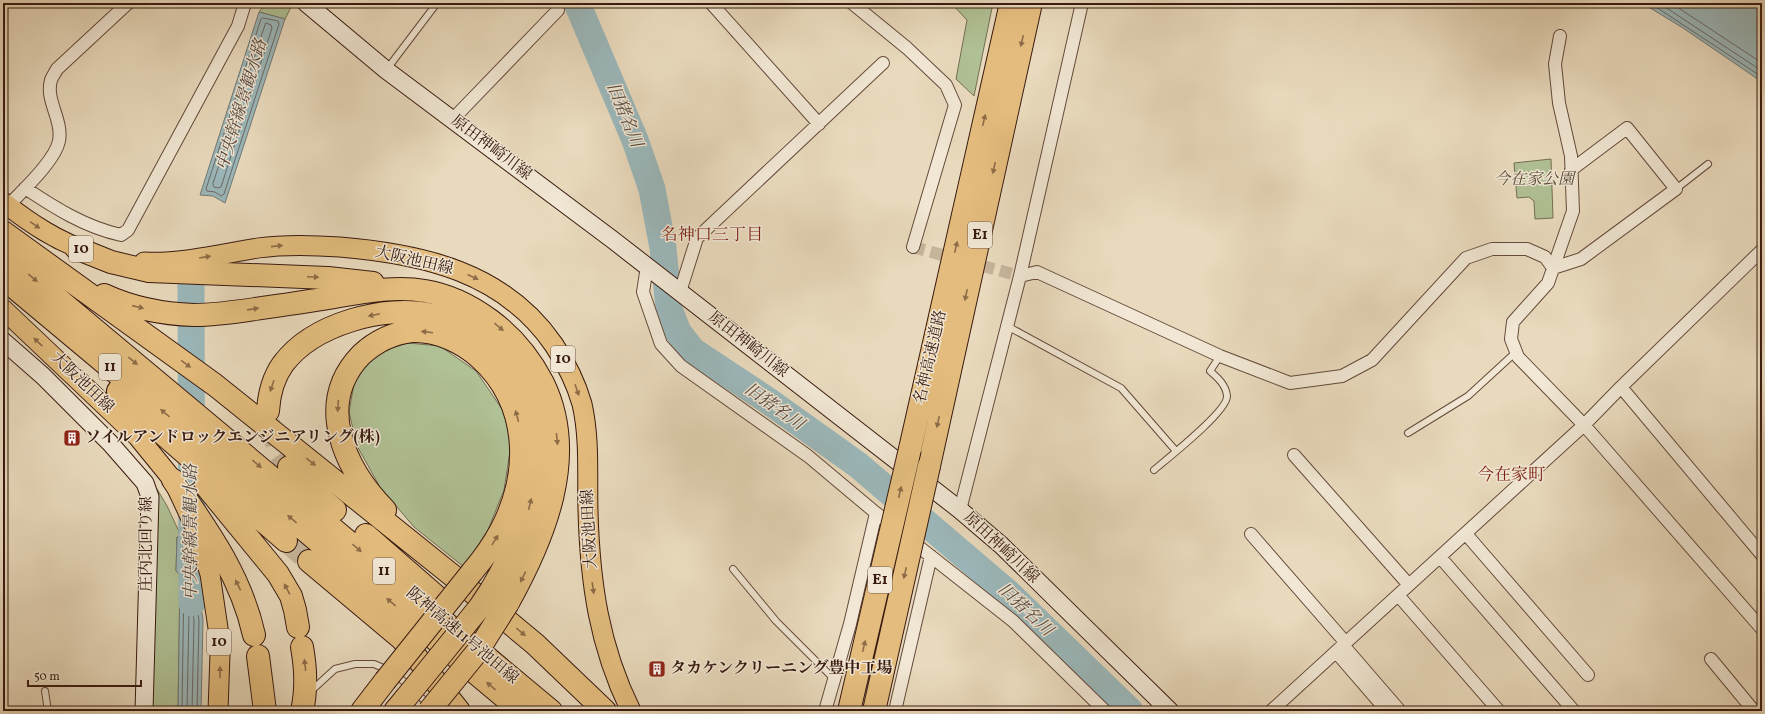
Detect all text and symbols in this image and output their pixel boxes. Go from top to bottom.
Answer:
one-way arrow [1019,35,1025,47]
water label: 中央幹線景観水路 [211,36,273,173]
water label: 旧猪名川 [601,79,648,153]
street label: 原田神崎川線 [446,110,536,186]
one-way arrow [982,114,988,127]
one-way arrow [991,162,997,174]
park label: 今在家公園 [1494,169,1577,191]
one-way arrow [30,221,40,229]
road number: E1 [968,222,992,248]
district label: 名神口三丁目 [661,224,763,247]
road number: 10 [69,236,93,262]
street label: 大阪池田線 [373,241,455,281]
one-way arrow [953,241,959,253]
one-way arrow [271,243,283,249]
one-way arrow [199,254,211,260]
one-way arrow [27,273,38,282]
one-way arrow [307,274,319,281]
one-way arrow [467,274,478,280]
one-way arrow [963,289,969,301]
one-way arrow [132,305,144,311]
one-way arrow [247,306,259,312]
street label: 原田神崎川線 [703,307,793,383]
street label: 名神高速道路 [909,308,953,406]
one-way arrow [368,313,381,319]
one-way arrow [493,322,504,331]
one-way arrow [421,329,433,336]
one-way arrow [33,338,44,347]
road number: 10 [551,346,575,372]
street label: 大阪池田線 [46,347,118,419]
road number: 11 [99,354,121,380]
one-way arrow [127,357,138,365]
one-way arrow [181,360,192,368]
water label: 旧猪名川 [740,378,810,437]
one-way arrow [269,380,275,392]
one-way arrow [574,384,580,396]
one-way arrow [334,400,341,412]
one-way arrow [160,409,171,418]
one-way arrow [514,410,520,422]
one-way arrow [935,416,941,428]
place label: ソイルアンドロックエンジニアリング(株) [85,427,380,449]
building icon: ソイルアンドロックエンジニアリング(株) [62,428,82,448]
one-way arrow [554,433,561,445]
one-way arrow [306,458,316,467]
one-way arrow [252,460,262,469]
water label: 中央幹線景観水路 [180,463,203,600]
district label: 今在家町 [1477,464,1545,487]
one-way arrow [898,486,904,498]
street label: 大阪池田線 [577,488,603,570]
street label: 庄内北回り線 [136,496,158,592]
one-way arrow [528,498,534,511]
street label: 原田神崎川線 [958,507,1044,589]
one-way arrow [286,514,297,523]
one-way arrow [491,535,499,546]
one-way arrow [351,543,362,552]
road number: 11 [373,558,395,584]
one-way arrow [901,566,907,579]
road number: E1 [868,567,892,593]
one-way arrow [520,571,526,582]
water label: 旧猪名川 [992,578,1059,643]
one-way arrow [235,579,241,590]
street label: 阪神高速11号池田線 [401,582,523,690]
one-way arrow [590,582,597,594]
one-way arrow [284,584,290,595]
one-way arrow [386,598,397,607]
one-way arrow [515,628,526,637]
road number: 10 [207,629,231,655]
one-way arrow [862,640,868,652]
place label: タカケンクリーニング豊中工場 [670,658,893,680]
one-way arrow [301,659,308,671]
building icon: タカケンクリーニング豊中工場 [647,659,667,679]
scale bar [28,662,141,688]
one-way arrow [217,665,223,678]
text: 50 m [34,669,60,685]
one-way arrow [486,681,496,690]

